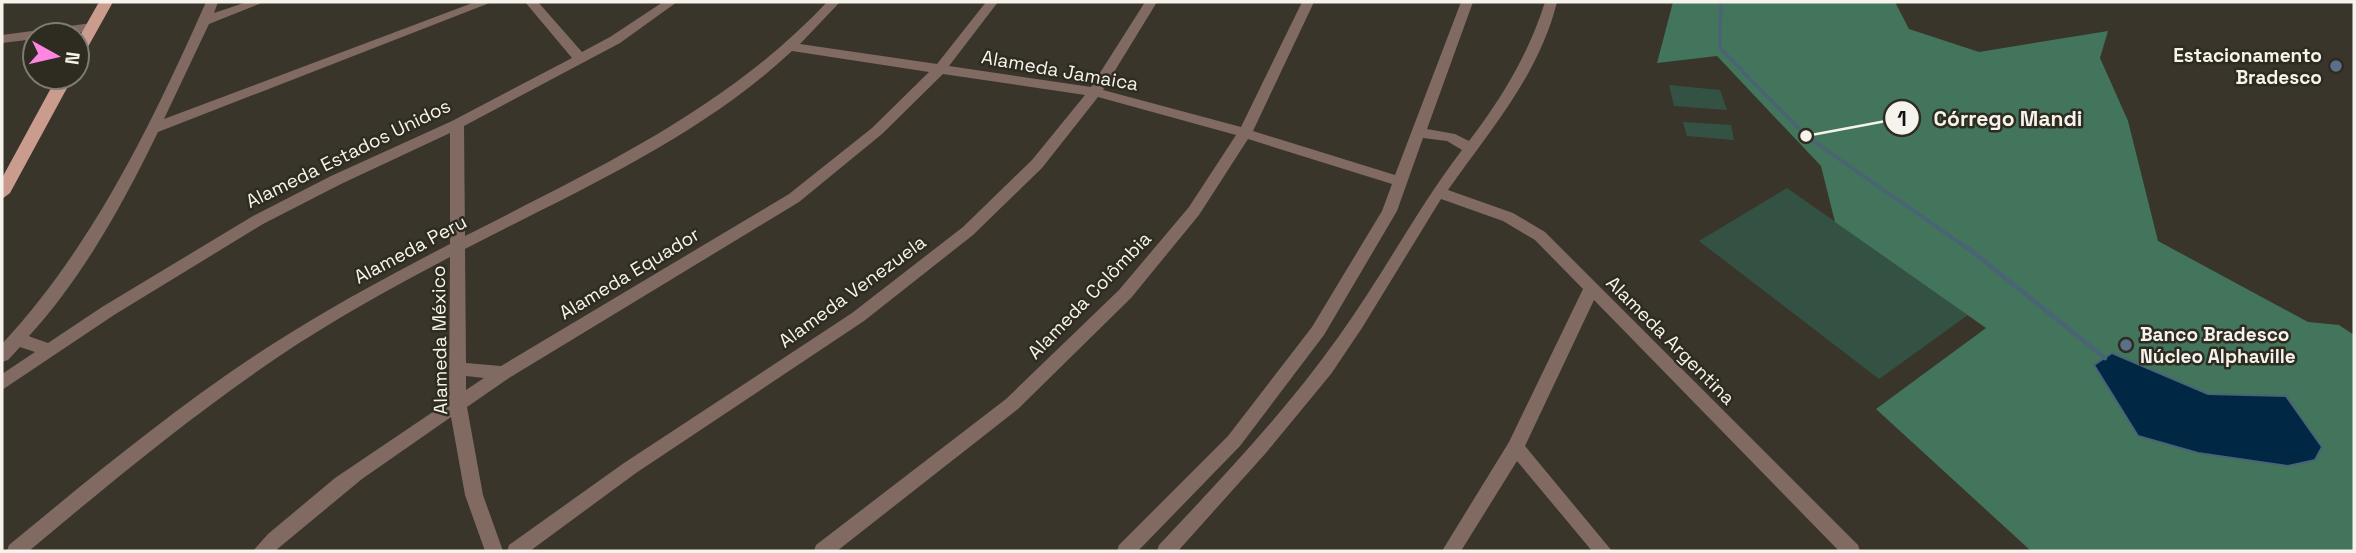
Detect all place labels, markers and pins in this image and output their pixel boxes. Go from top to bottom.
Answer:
place label: Estacionamento Bradesco [2173,43,2322,90]
marker: Estacionamento Bradesco [2328,58,2344,74]
callout: Córrego Mandi [1884,97,2096,139]
place label: Banco Bradesco Núcleo Alphaville [2140,322,2296,369]
marker: Banco Bradesco Núcleo Alphaville [2118,337,2134,353]

